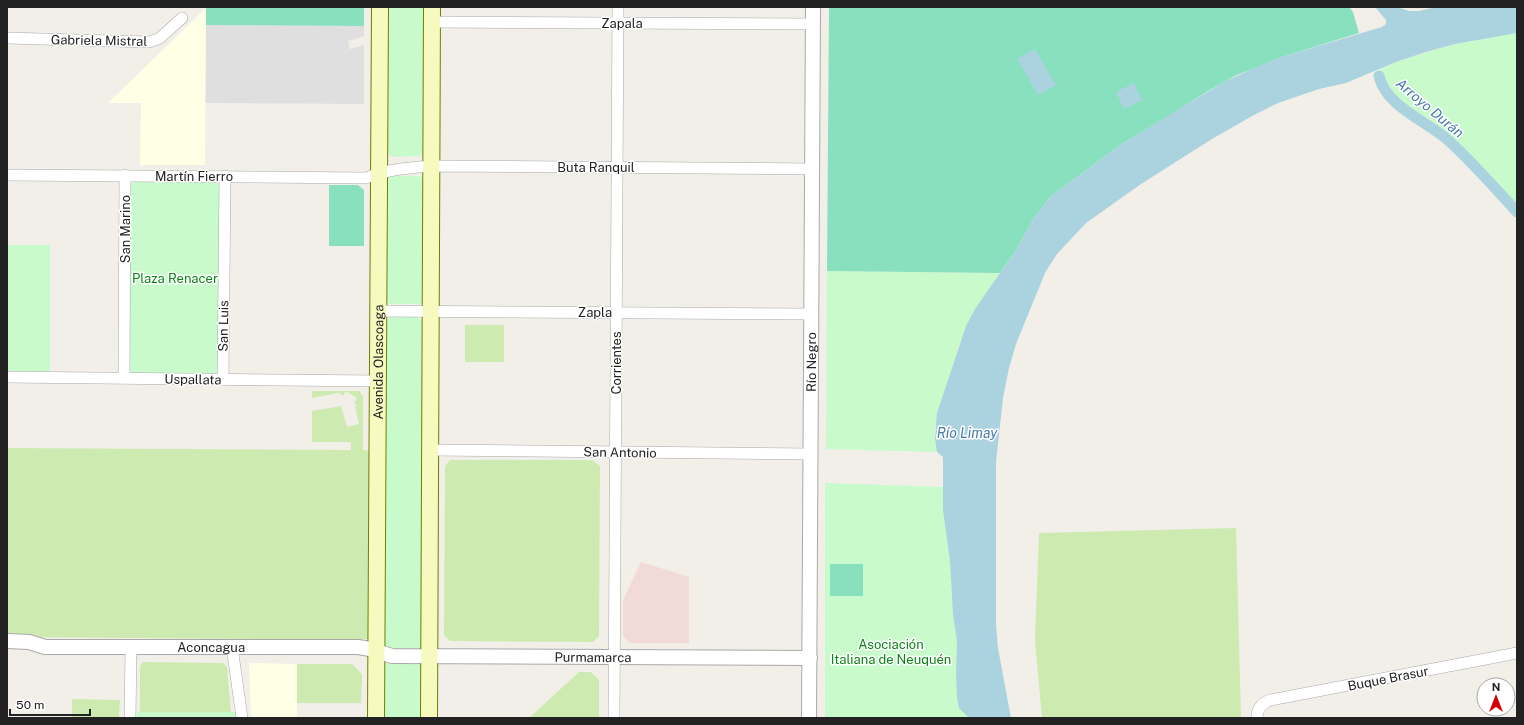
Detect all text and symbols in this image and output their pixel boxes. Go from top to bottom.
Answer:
street label: Zapala [601,16,643,31]
street label: Gabriela Mistral [51,32,147,49]
water label: Arroyo Durán [1393,75,1467,141]
street label: Buta Ranquil [557,160,635,175]
street label: Martín Fierro [155,169,233,184]
street label: San Marino [118,195,133,263]
park label: Plaza Renacer [132,271,218,286]
street label: San Luis [216,300,231,352]
street label: Avenida Olascoaga [371,305,386,419]
street label: Zapla [578,305,612,320]
street label: Corrientes [609,331,624,395]
street label: Río Negro [804,332,819,392]
street label: Uspallata [164,372,222,387]
water label: Río Limay [937,425,998,441]
street label: San Antonio [583,444,657,461]
park label: Asociación Italiana de Neuquén [831,637,951,667]
street label: Aconcagua [177,640,245,655]
street label: Purmamarca [554,650,632,665]
street label: Buque Brasur [1346,663,1430,694]
north arrow [1476,677,1516,717]
text: N [1492,681,1500,693]
scale bar [10,691,90,717]
text: 50 m [16,698,44,712]

